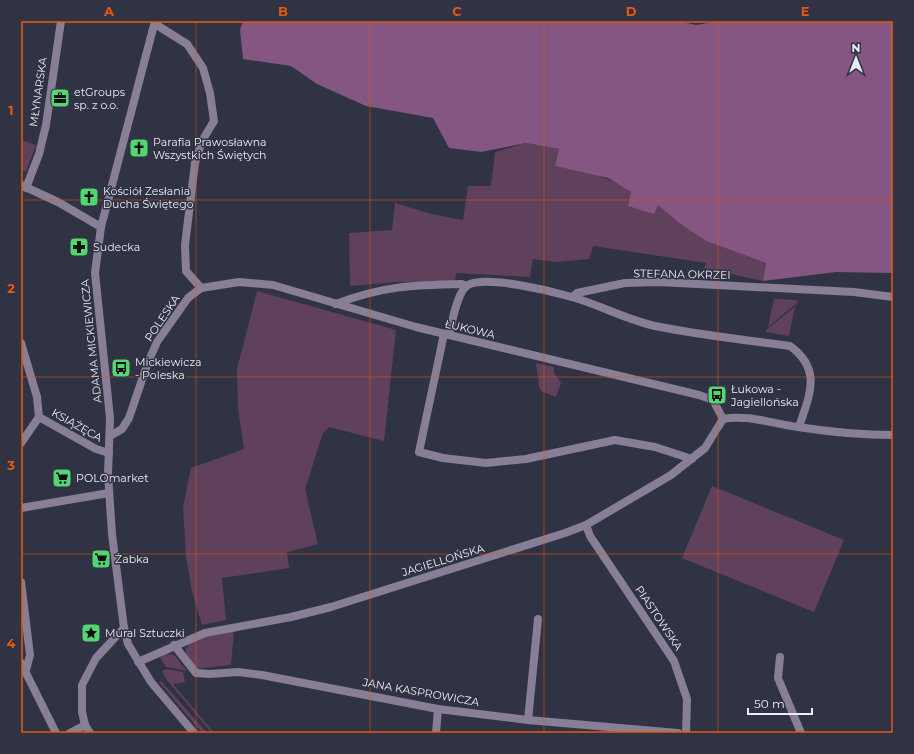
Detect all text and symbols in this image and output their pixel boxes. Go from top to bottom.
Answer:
text: A [103,3,115,19]
text: B [278,3,288,19]
text: C [452,3,462,19]
text: D [626,3,637,19]
text: E [801,3,810,19]
north arrow [836,38,876,78]
text: N [852,41,860,55]
street label: MŁYNARSKA [26,56,50,128]
place label: etGroups sp. z o.o. [74,85,126,112]
office icon: etGroups sp. z o.o. [49,87,71,109]
text: 1 [8,102,14,118]
place label: Parafia Prawosławna Wszystkich Świętych [153,135,267,162]
church icon: Parafia Prawosławna Wszystkich Świętych [128,137,150,159]
place label: Kościół Zesłania Ducha Świętego [103,184,194,211]
church icon: Kościół Zesłania Ducha Świętego [78,186,100,208]
pharmacy icon: Sudecka [68,236,90,258]
place label: Sudecka [93,240,140,254]
street label: STEFANA OKRZEI [633,266,731,282]
street label: ADAMA MICKIEWICZA [78,278,104,404]
text: 2 [7,280,15,296]
street label: POLESKA [141,292,183,344]
street label: ŁUKOWA [443,316,497,342]
place label: Mickiewicza - Poleska [135,355,202,382]
bus stop icon: Mickiewicza - Poleska [110,357,132,379]
place label: Łukowa - Jagiellońska [730,382,799,409]
bus stop icon: Łukowa - Jagiellońska [706,384,728,406]
street label: KSIĄŻĘCA [49,405,105,445]
text: 3 [6,457,15,473]
supermarket icon: POLOmarket [51,467,73,489]
place label: POLOmarket [76,471,149,485]
street label: JAGIELLOŃSKA [399,541,486,579]
supermarket icon: Żabka [90,548,112,570]
place label: Żabka [115,552,149,566]
street label: PIASTOWSKA [632,583,686,653]
place icon: Mural Sztuczki [80,622,102,644]
place label: Mural Sztuczki [105,626,185,640]
text: 4 [7,635,16,651]
street label: JANA KASPROWICZA [361,675,480,709]
scale bar [748,690,812,716]
text: 50 m [754,696,785,711]

